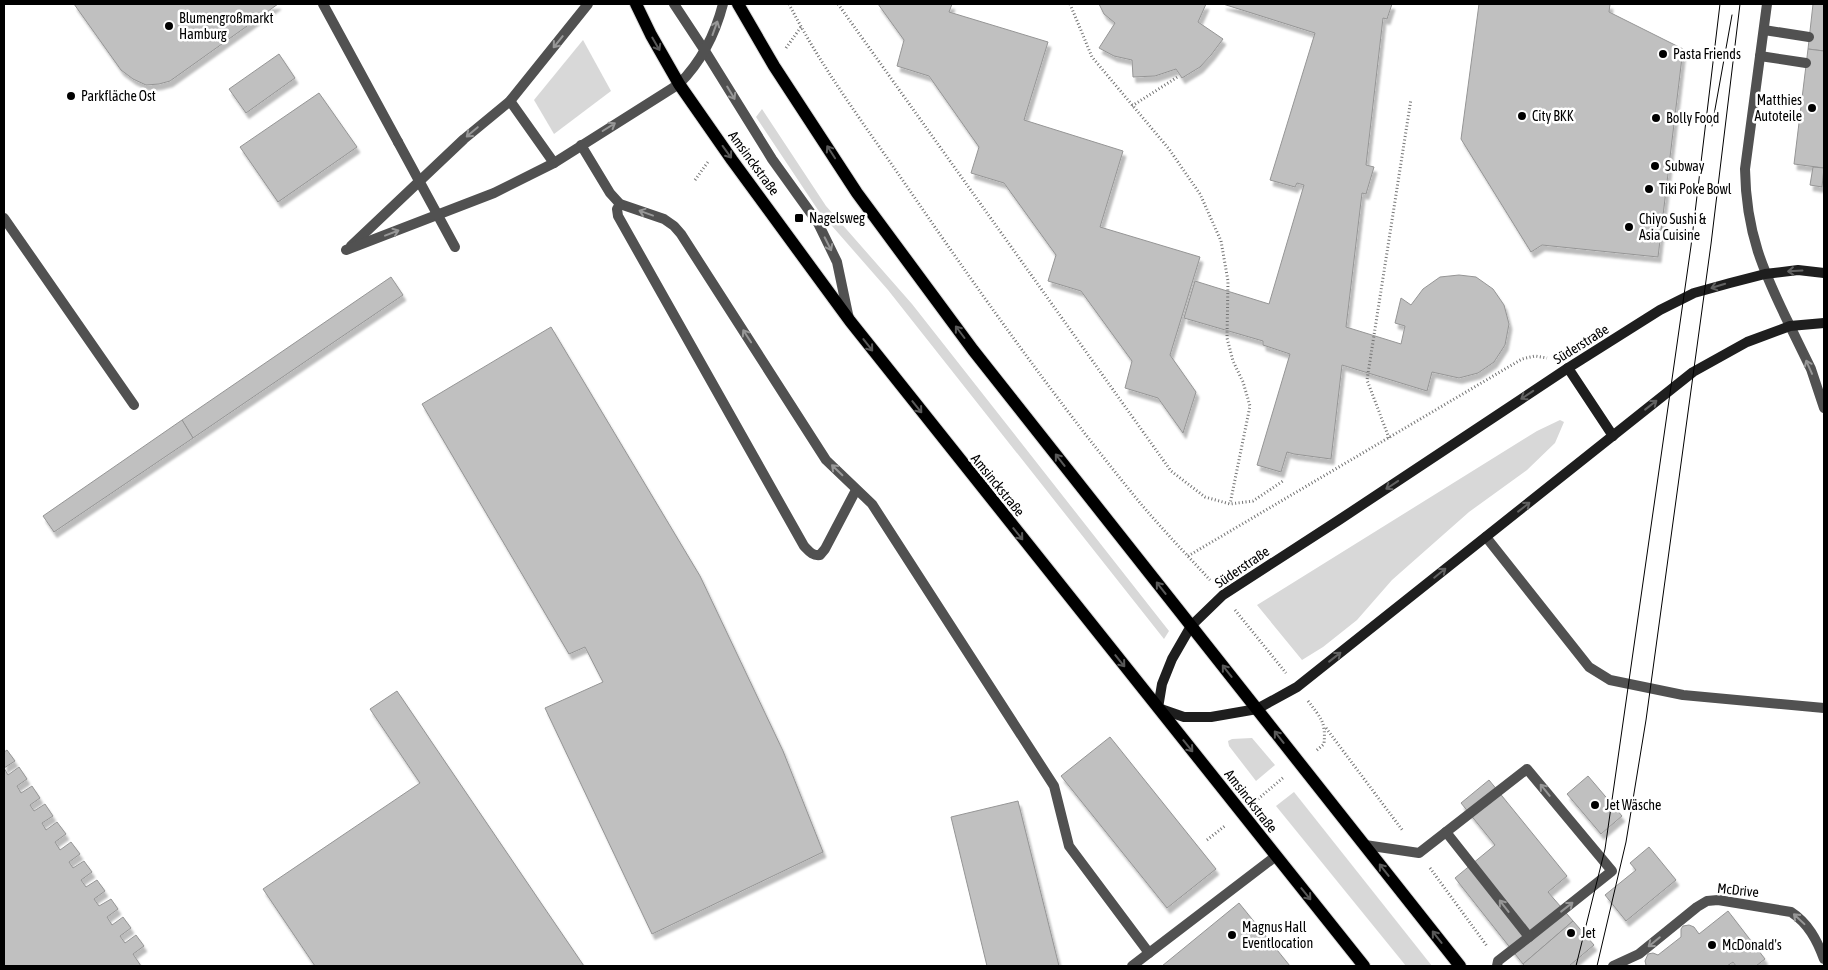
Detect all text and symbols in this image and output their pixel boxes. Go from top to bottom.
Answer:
place label: Blumengroßmarkt Hamburg [179,10,274,42]
marker: Blumengroßmarkt Hamburg [163,20,175,32]
one-way arrow [711,20,720,36]
one-way arrow [552,35,563,48]
one-way arrow [652,37,662,51]
place label: Pasta Friends [1673,46,1741,62]
marker: Pasta Friends [1657,48,1669,60]
one-way arrow [726,85,736,99]
place label: Parkfläche Ost [81,88,156,104]
marker: Parkfläche Ost [65,90,77,102]
place label: Matthies Autoteile [1755,92,1802,124]
marker: Matthies Autoteile [1806,102,1818,114]
place label: City BKK [1532,108,1574,124]
marker: City BKK [1516,110,1528,122]
place label: Bolly Food [1666,110,1719,126]
marker: Bolly Food [1650,112,1662,124]
one-way arrow [602,122,616,132]
one-way arrow [466,127,479,138]
street label: Amsinckstraße [725,128,783,198]
one-way arrow [722,145,732,159]
one-way arrow [825,146,835,160]
place label: Subway [1665,158,1705,174]
marker: Subway [1649,160,1661,172]
place label: Tiki Poke Bowl [1659,181,1732,197]
marker: Tiki Poke Bowl [1643,183,1655,195]
one-way arrow [639,208,654,217]
place label: Nagelsweg [809,210,865,226]
place label: Chiyo Sushi & Asia Cuisine [1639,211,1707,243]
marker: Nagelsweg [793,212,805,224]
marker: Chiyo Sushi & Asia Cuisine [1623,221,1635,233]
one-way arrow [384,227,399,237]
one-way arrow [823,236,833,251]
one-way arrow [1787,267,1803,276]
one-way arrow [1710,282,1726,292]
street label: Süderstraße [1550,321,1612,367]
one-way arrow [955,325,965,339]
one-way arrow [741,329,751,343]
one-way arrow [863,338,873,352]
one-way arrow [1804,359,1814,374]
one-way arrow [1520,390,1534,400]
one-way arrow [911,400,922,413]
one-way arrow [1644,400,1657,411]
street label: Amsinckstraße [968,451,1028,519]
one-way arrow [1055,454,1066,467]
one-way arrow [831,465,843,477]
one-way arrow [1385,480,1399,490]
one-way arrow [1517,501,1530,512]
one-way arrow [1013,527,1024,540]
street label: Süderstraße [1212,543,1272,591]
one-way arrow [1433,568,1446,579]
one-way arrow [1155,582,1166,595]
one-way arrow [1328,651,1341,662]
one-way arrow [1114,654,1125,667]
one-way arrow [1222,664,1232,678]
one-way arrow [1273,730,1284,743]
one-way arrow [1183,739,1193,753]
street label: Amsinckstraße [1221,766,1281,836]
one-way arrow [1539,784,1550,797]
place label: Jet Wäsche [1605,797,1661,813]
marker: Jet Wäsche [1589,799,1601,811]
one-way arrow [1379,864,1390,877]
street label: McDrive [1716,880,1760,900]
one-way arrow [1301,887,1312,900]
one-way arrow [1499,900,1510,913]
one-way arrow [1560,901,1573,912]
one-way arrow [1792,913,1805,924]
place label: Magnus Hall Eventlocation [1242,919,1313,951]
place label: Jet [1581,925,1596,941]
marker: Jet [1565,927,1577,939]
marker: Magnus Hall Eventlocation [1226,929,1238,941]
one-way arrow [1432,931,1443,944]
one-way arrow [1648,936,1661,947]
place label: McDonald's [1722,937,1782,953]
marker: McDonald's [1706,939,1718,951]

